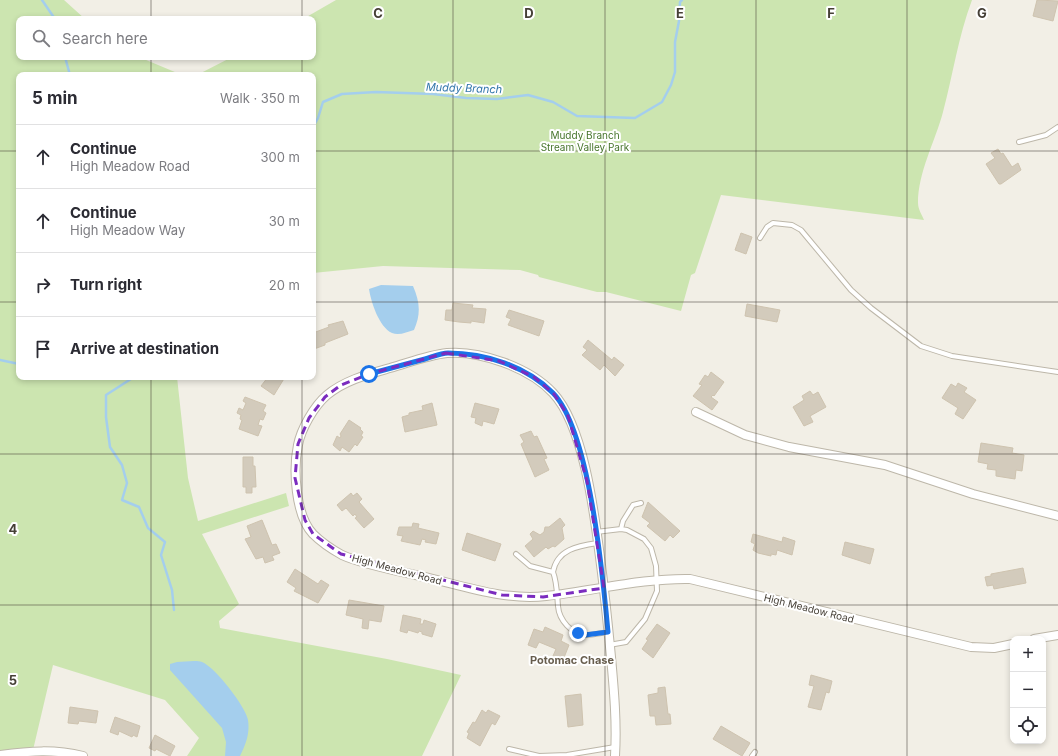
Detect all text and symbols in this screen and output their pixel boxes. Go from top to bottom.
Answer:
text: C [373,5,383,21]
text: D [524,5,534,21]
text: E [676,5,684,21]
text: F [827,5,835,21]
text: G [977,5,987,21]
search box [16,16,316,60]
icon: search [30,27,52,49]
text: Search here [62,29,148,48]
water label: Muddy Branch [426,80,503,96]
text: 5 min [32,88,78,108]
text: Walk · 350 m [220,90,300,106]
park label: Muddy Branch Stream Valley Park [541,129,630,153]
text: Continue [70,139,137,158]
icon: ahead [32,146,54,168]
text: 300 m [261,149,300,165]
text: High Meadow Road [70,158,190,174]
text: Continue [70,203,137,222]
icon: ahead [32,210,54,232]
text: 30 m [269,213,300,229]
text: High Meadow Way [70,222,185,238]
icon: right [32,274,54,296]
text: Turn right [70,275,142,294]
text: 20 m [269,277,300,293]
icon: arrive [32,338,54,360]
text: Arrive at destination [70,339,219,358]
route start [360,365,378,383]
text: 4 [9,521,18,537]
street label: High Meadow Road [351,551,443,587]
street label: High Meadow Road [763,591,855,625]
route end [569,624,587,642]
map controls [1010,636,1046,744]
button: + [1010,636,1046,672]
district label: Potomac Chase [530,653,614,667]
text: 5 [9,672,17,688]
button: − [1010,672,1046,708]
button: locate [1010,708,1046,744]

